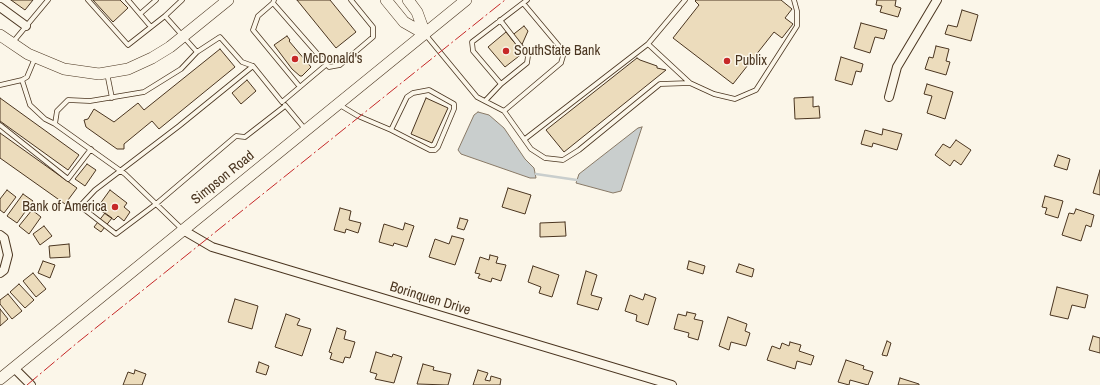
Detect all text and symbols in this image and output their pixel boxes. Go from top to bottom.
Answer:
place label: SouthState Bank [514,43,600,59]
marker: SouthState Bank [501,46,511,56]
place label: McDonald's [303,51,363,67]
place label: Publix [735,53,767,69]
marker: McDonald's [290,54,300,64]
marker: Publix [722,56,732,66]
street label: Simpson Road [188,148,258,208]
place label: Bank of America [22,199,107,215]
marker: Bank of America [110,202,120,212]
street label: Borinquen Drive [388,279,472,319]

